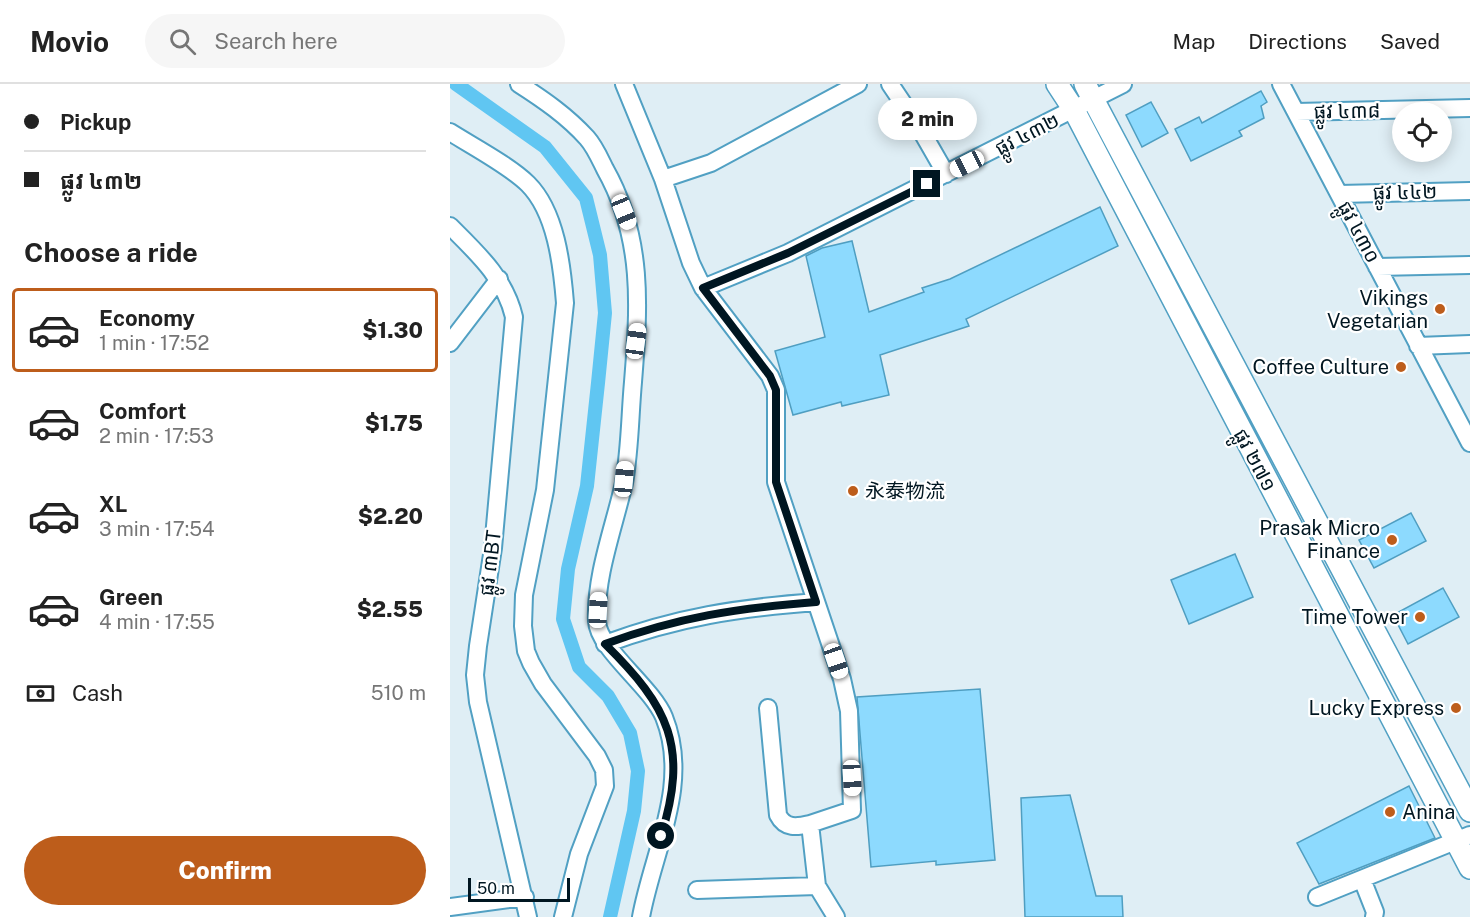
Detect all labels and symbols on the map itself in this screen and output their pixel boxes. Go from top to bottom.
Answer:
callout: 2 min [878,97,976,139]
street label: ផ្លូវ ៤៣៨ [1313,98,1381,130]
street label: ផ្លូវ ៤៣២ [991,108,1066,167]
car [947,148,987,180]
route end [913,170,940,197]
street label: ផ្លូវ ៤៤២ [1373,179,1438,211]
car [609,192,639,232]
street label: ផ្លូវ ៤៣០ [1327,197,1385,270]
place label: Vikings Vegetarian [1327,286,1428,333]
marker: Vikings Vegetarian [1433,302,1447,316]
car [625,322,647,360]
place label: Coffee Culture [1253,355,1389,379]
marker: Coffee Culture [1394,360,1408,374]
street label: ផ្លូវ ២៧១ [1222,425,1281,499]
car [613,460,635,498]
place label: 永泰物流 [865,479,945,503]
marker: 永泰物流 [846,484,860,498]
place label: Prasak Micro Finance [1259,516,1380,563]
street label: ផ្លូវ ៣BT [474,529,513,598]
marker: Prasak Micro Finance [1385,533,1399,547]
car [588,592,608,628]
place label: Time Tower [1301,605,1408,629]
marker: Time Tower [1413,610,1427,624]
car [822,641,850,681]
place label: Lucky Express [1309,696,1444,720]
marker: Lucky Express [1449,701,1463,715]
car [842,760,862,796]
place label: Anina [1402,800,1455,824]
marker: Anina [1383,805,1397,819]
route start [647,822,674,849]
scale bar [468,875,570,902]

